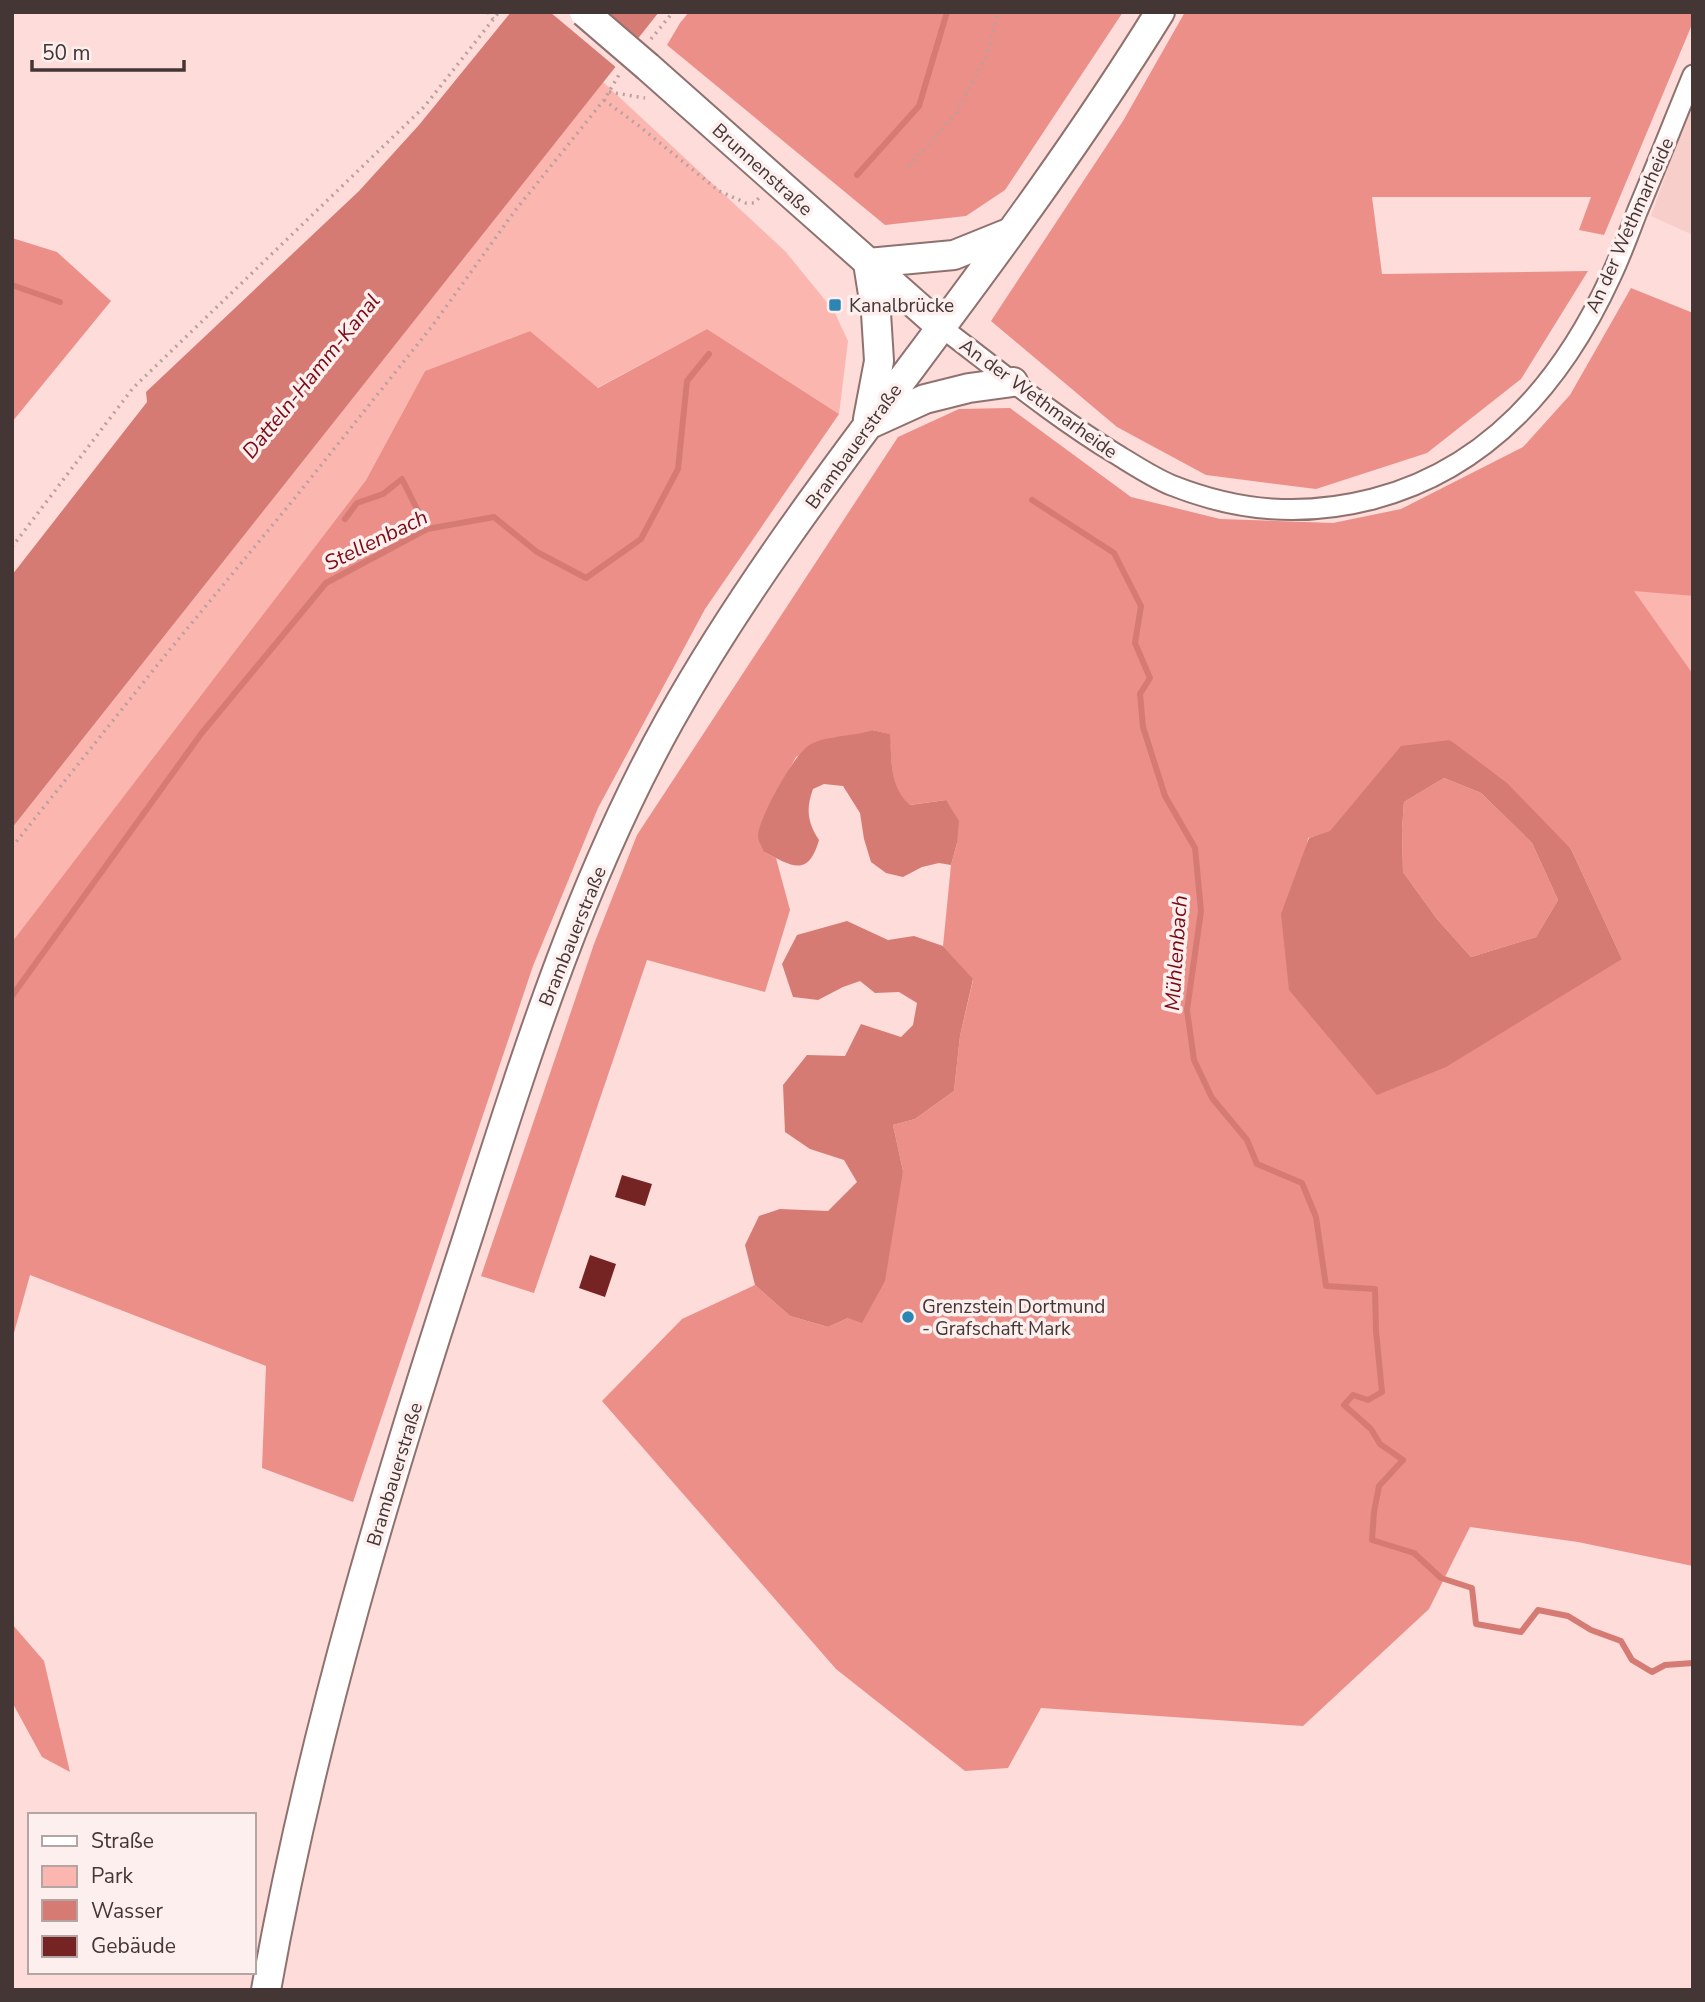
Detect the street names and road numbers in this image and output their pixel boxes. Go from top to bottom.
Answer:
street label: Brunnenstraße [706,118,818,222]
street label: An der Wethmarheide [1580,134,1680,317]
street label: An der Wethmarheide [954,333,1123,465]
street label: Brambauerstraße [800,379,908,514]
street label: Brambauerstraße [533,863,613,1010]
street label: Brambauerstraße [361,1399,429,1549]

